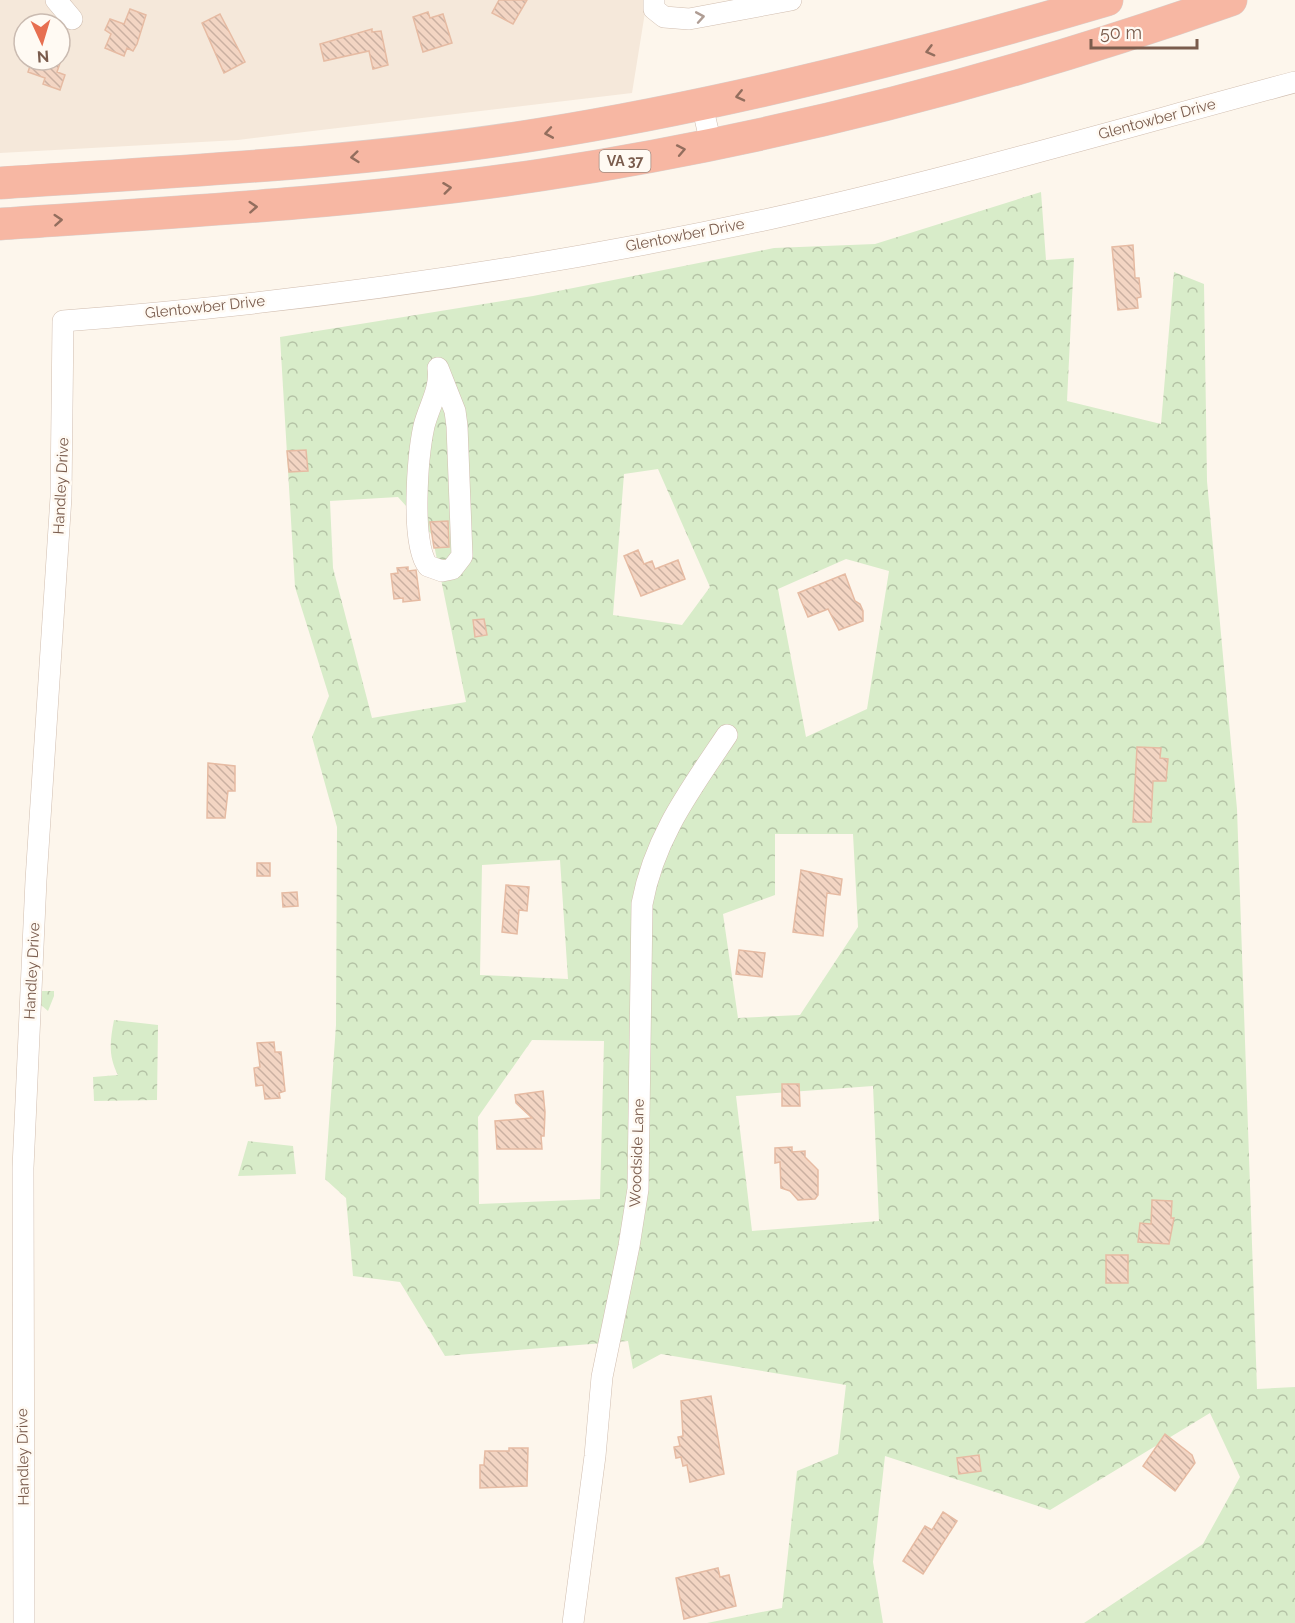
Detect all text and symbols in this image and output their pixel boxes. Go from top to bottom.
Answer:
one-way arrow [695,11,705,24]
north arrow [12,12,72,72]
scale bar [1091,12,1198,50]
text: 50 m [1100,22,1142,43]
one-way arrow [925,44,936,56]
text: N [36,47,50,66]
one-way arrow [736,89,746,102]
street label: Glentowber Drive [1096,95,1218,143]
one-way arrow [544,126,554,139]
one-way arrow [676,144,686,157]
one-way arrow [351,150,360,163]
road number: VA 37 [600,150,650,172]
one-way arrow [442,182,451,194]
one-way arrow [248,201,257,214]
one-way arrow [54,214,63,227]
street label: Glentowber Drive [624,215,746,255]
street label: Glentowber Drive [144,292,266,322]
street label: Handley Drive [49,437,73,535]
street label: Handley Drive [20,922,44,1020]
street label: Woodside Lane [626,1098,648,1208]
street label: Handley Drive [13,1408,33,1506]

